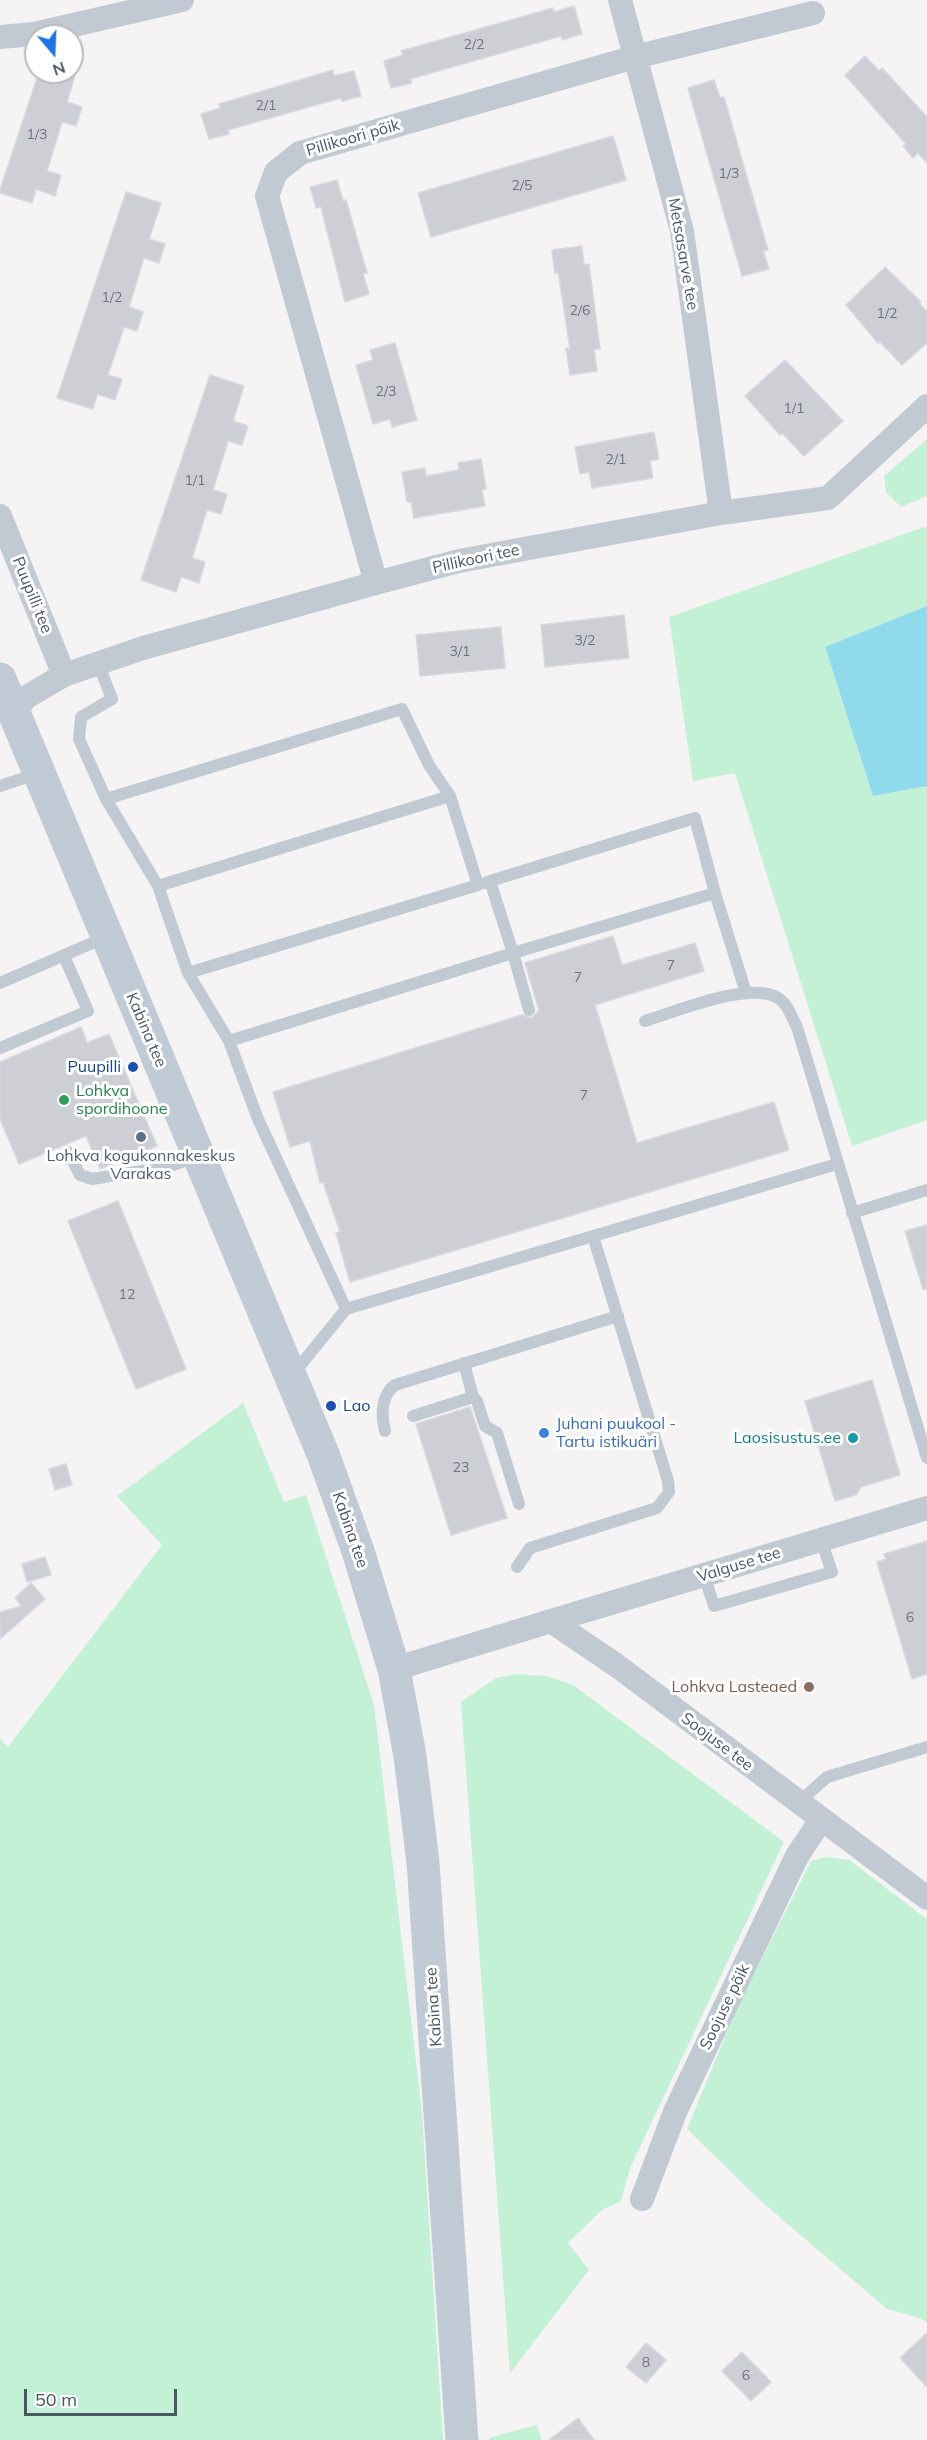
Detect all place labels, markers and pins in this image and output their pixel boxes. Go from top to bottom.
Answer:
place label: Puupilli [67,1057,121,1077]
marker: Puupilli [126,1060,140,1074]
place label: Lohkva spordihoone [76,1081,168,1119]
marker: Lohkva spordihoone [57,1093,71,1107]
marker: Lohkva kogukonnakeskus Varakas [134,1130,148,1144]
place label: Lohkva kogukonnakeskus Varakas [47,1146,235,1184]
place label: Lao [343,1396,370,1416]
marker: Lao [324,1399,338,1413]
place label: Juhani puukool - Tartu istikuäri [556,1414,676,1452]
marker: Juhani puukool - Tartu istikuäri [537,1426,551,1440]
place label: Laosisustus.ee [733,1428,841,1448]
marker: Laosisustus.ee [846,1431,860,1445]
place label: Lohkva Lasteaed [671,1677,797,1697]
marker: Lohkva Lasteaed [802,1680,816,1694]

